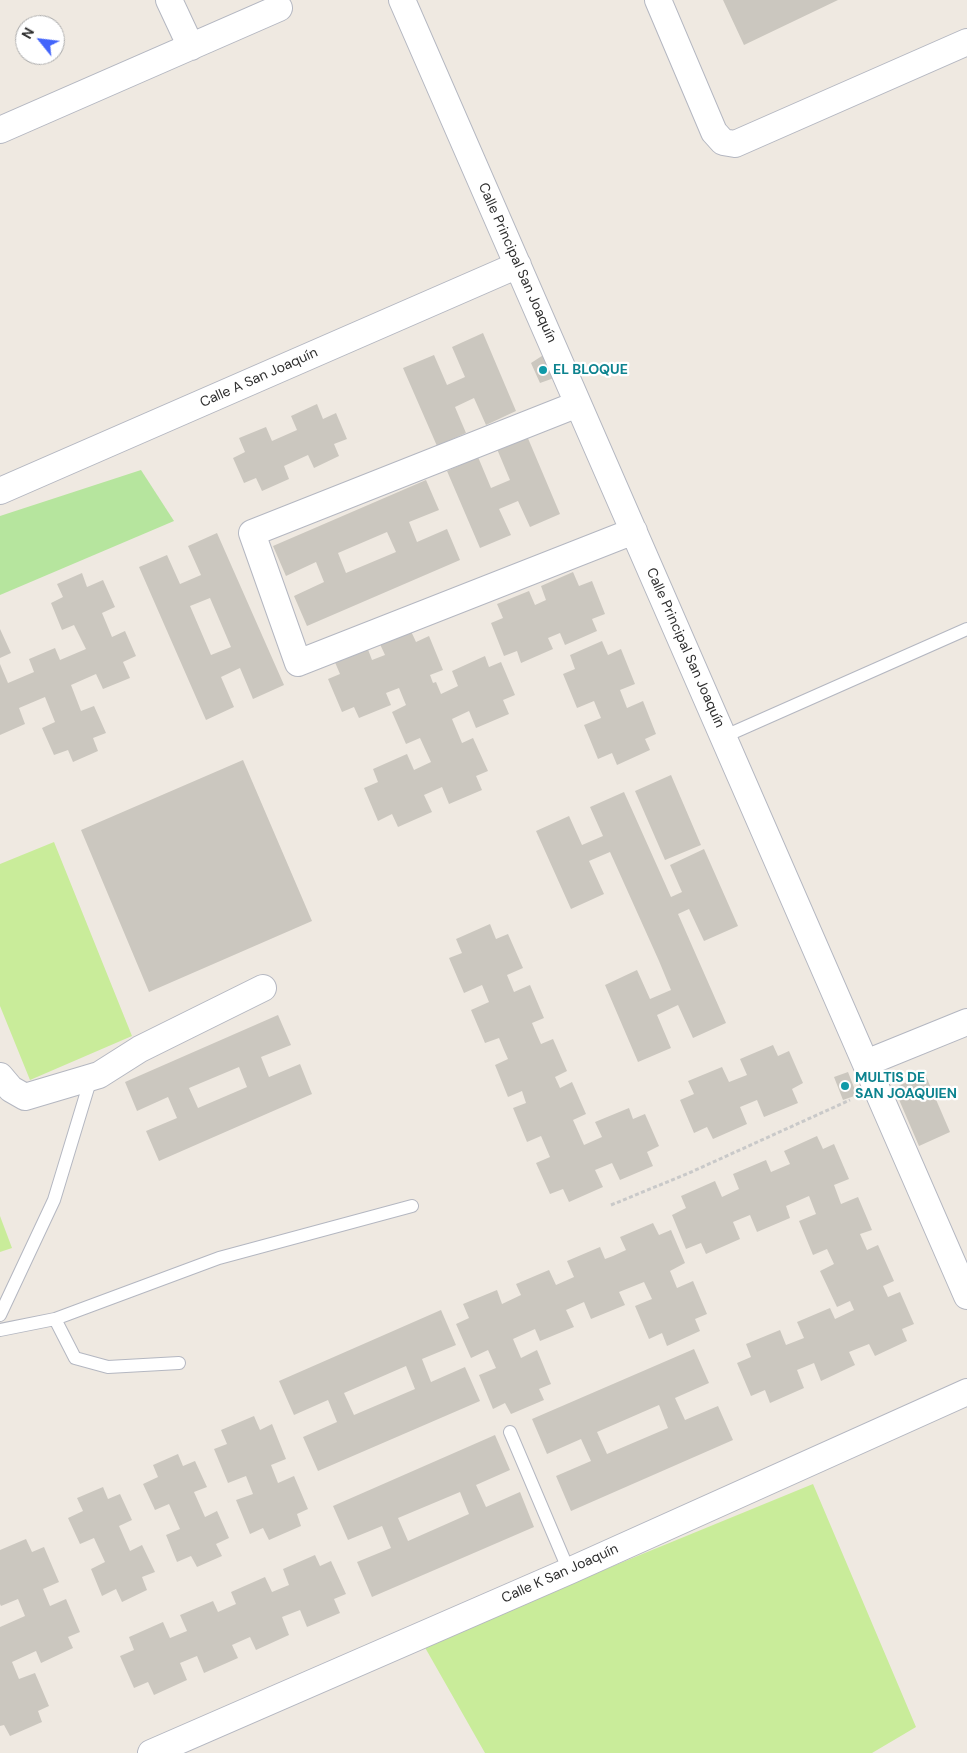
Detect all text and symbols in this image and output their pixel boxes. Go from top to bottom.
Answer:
north arrow [15,15,65,65]
text: N [17,24,38,42]
street label: Calle Principal San Joaquín [474,180,560,346]
street label: Calle A San Joaquín [198,345,320,411]
place label: EL BLOQUE [553,362,628,378]
marker: EL BLOQUE [537,364,549,376]
street label: Calle Principal San Joaquín [642,565,728,731]
place label: MULTIS DE SAN JOAQUIEN [855,1070,957,1102]
marker: MULTIS DE SAN JOAQUIEN [839,1080,851,1092]
street label: Calle K San Joaquín [499,1541,621,1607]

